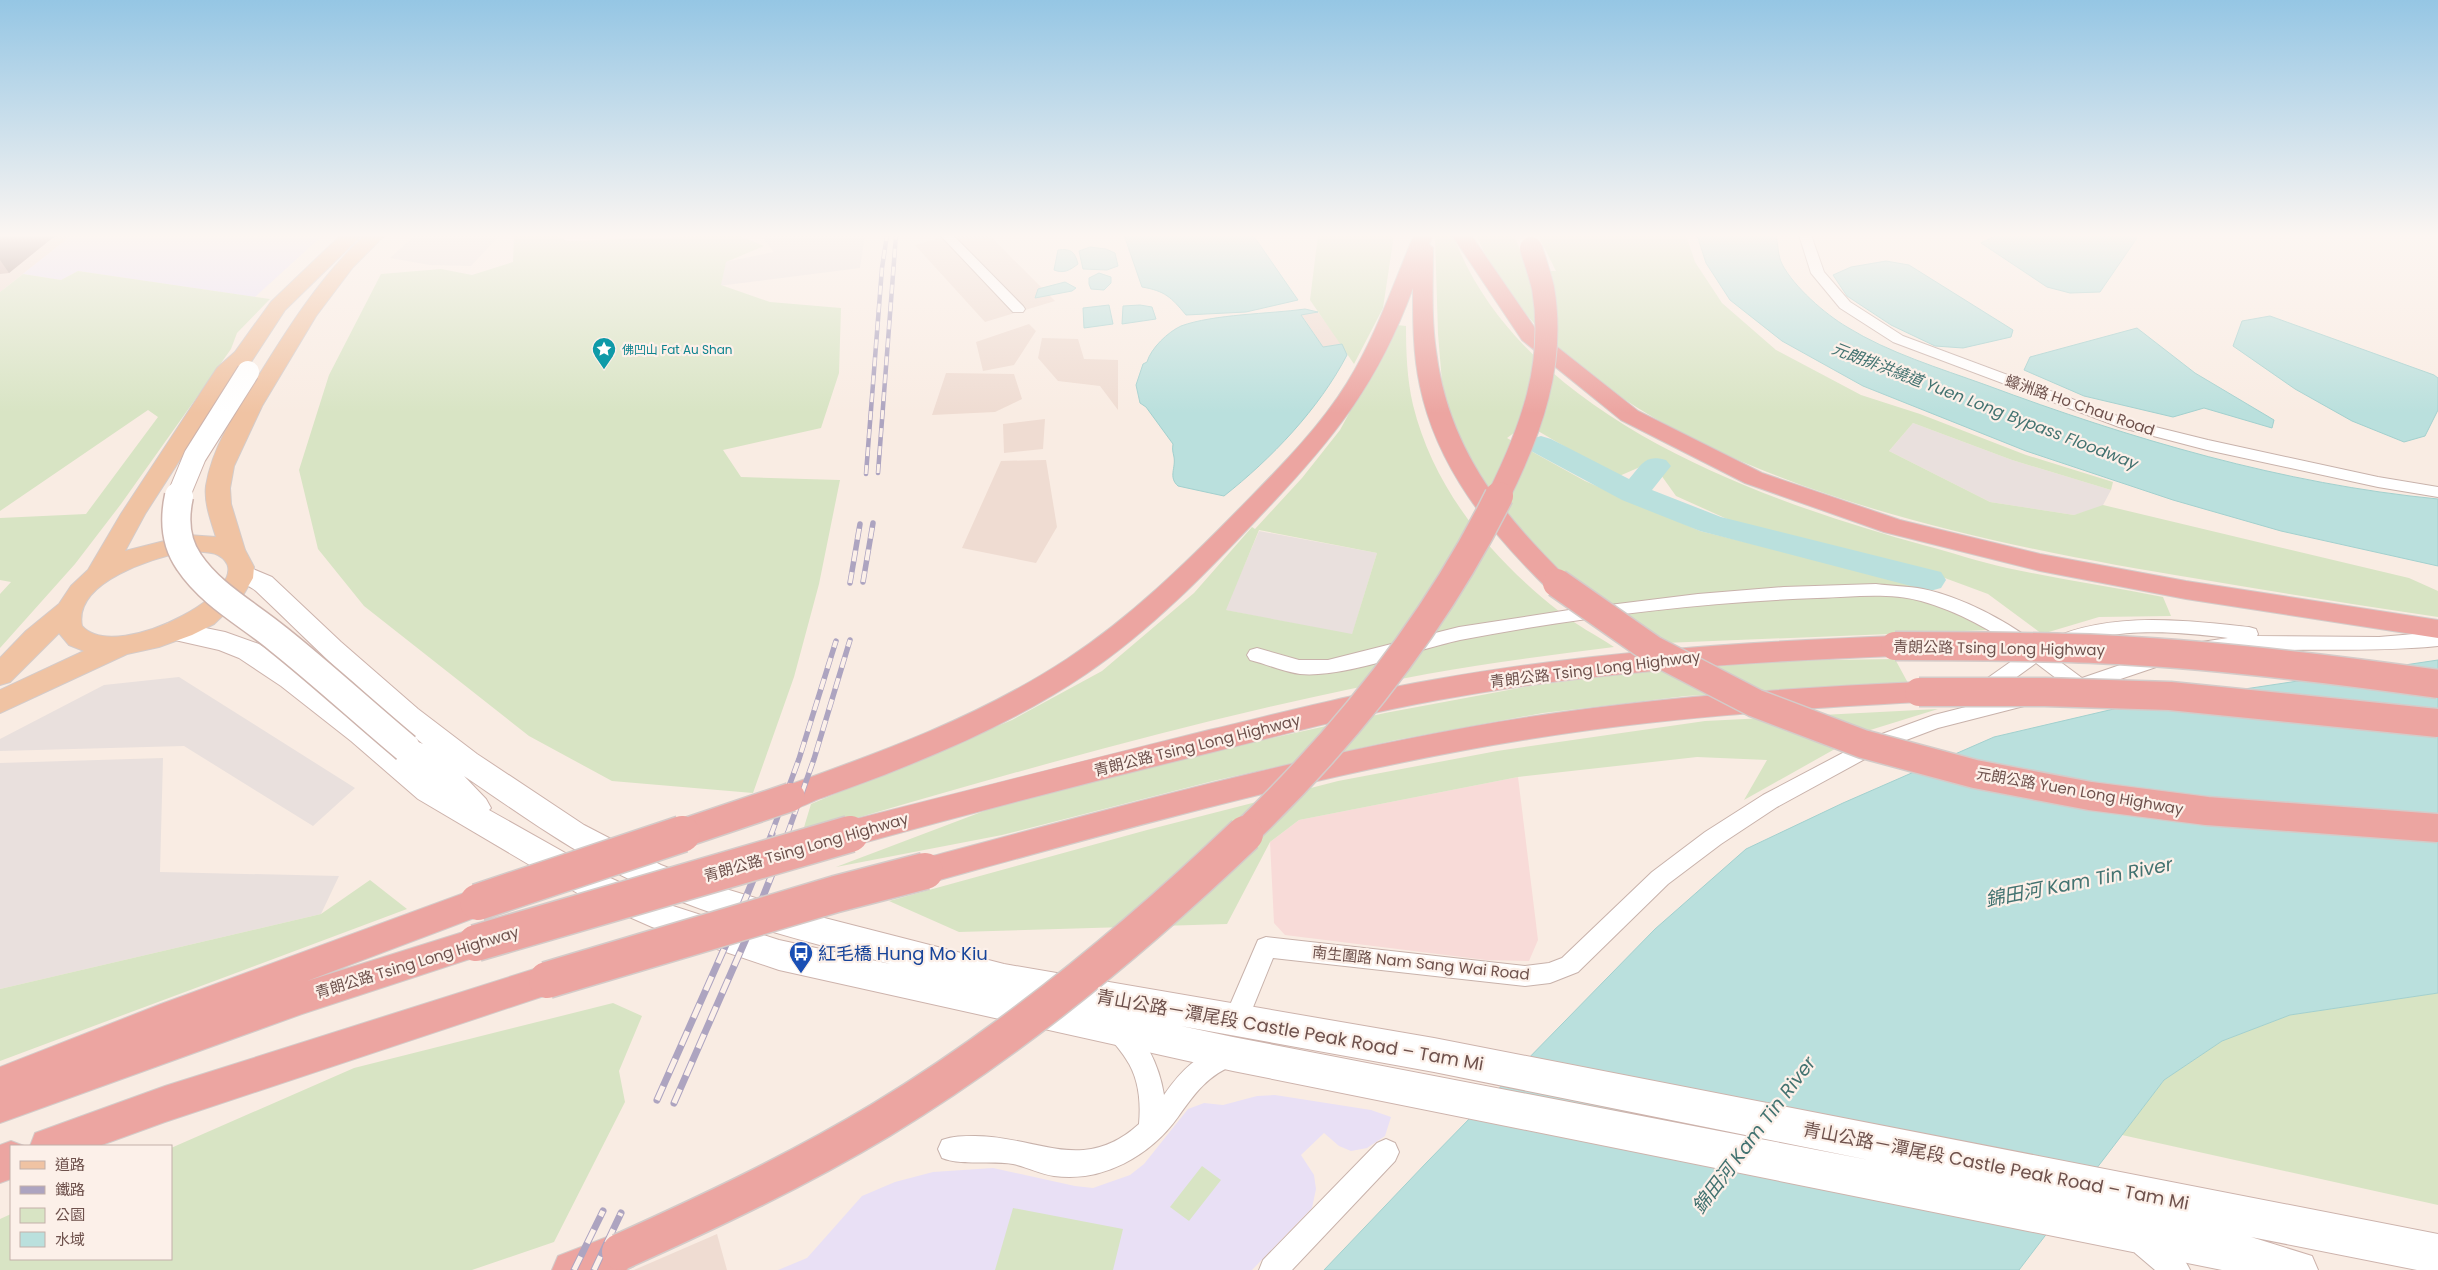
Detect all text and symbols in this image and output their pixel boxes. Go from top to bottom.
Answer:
place icon: 佛凹山 Fat Au Shan [591,336,617,370]
water label: 元朗排洪繞道 Yuen Long Bypass Floodway [1829,337,2142,476]
place label: 佛凹山 Fat Au Shan [622,341,732,358]
street label: 蠔洲路 Ho Chau Road [2002,370,2158,440]
street label: 青朗公路 Tsing Long Highway [1893,636,2106,660]
street label: 青朗公路 Tsing Long Highway [1489,646,1702,692]
street label: 青朗公路 Tsing Long Highway [1092,709,1303,781]
street label: 元朗公路 Yuen Long Highway [1975,762,2186,820]
street label: 青朗公路 Tsing Long Highway [701,808,911,886]
water label: 錦田河 Kam Tin River [1983,850,2176,913]
street label: 青朗公路 Tsing Long Highway [313,921,522,1003]
bus stop icon: 紅毛橋 Hung Mo Kiu [788,940,814,974]
place label: 紅毛橋 Hung Mo Kiu [818,941,988,966]
street label: 南生圍路 Nam Sang Wai Road [1311,941,1531,985]
street label: 青山公路－潭尾段 Castle Peak Road – Tam Mi [1094,984,1486,1076]
water label: 錦田河 Kam Tin River [1686,1050,1823,1219]
street label: 青山公路－潭尾段 Castle Peak Road – Tam Mi [1801,1116,2191,1216]
legend [10,1145,172,1260]
text: 道路 [55,1154,85,1175]
text: 鐵路 [55,1179,85,1200]
text: 公園 [55,1204,85,1225]
text: 水域 [55,1229,85,1250]

